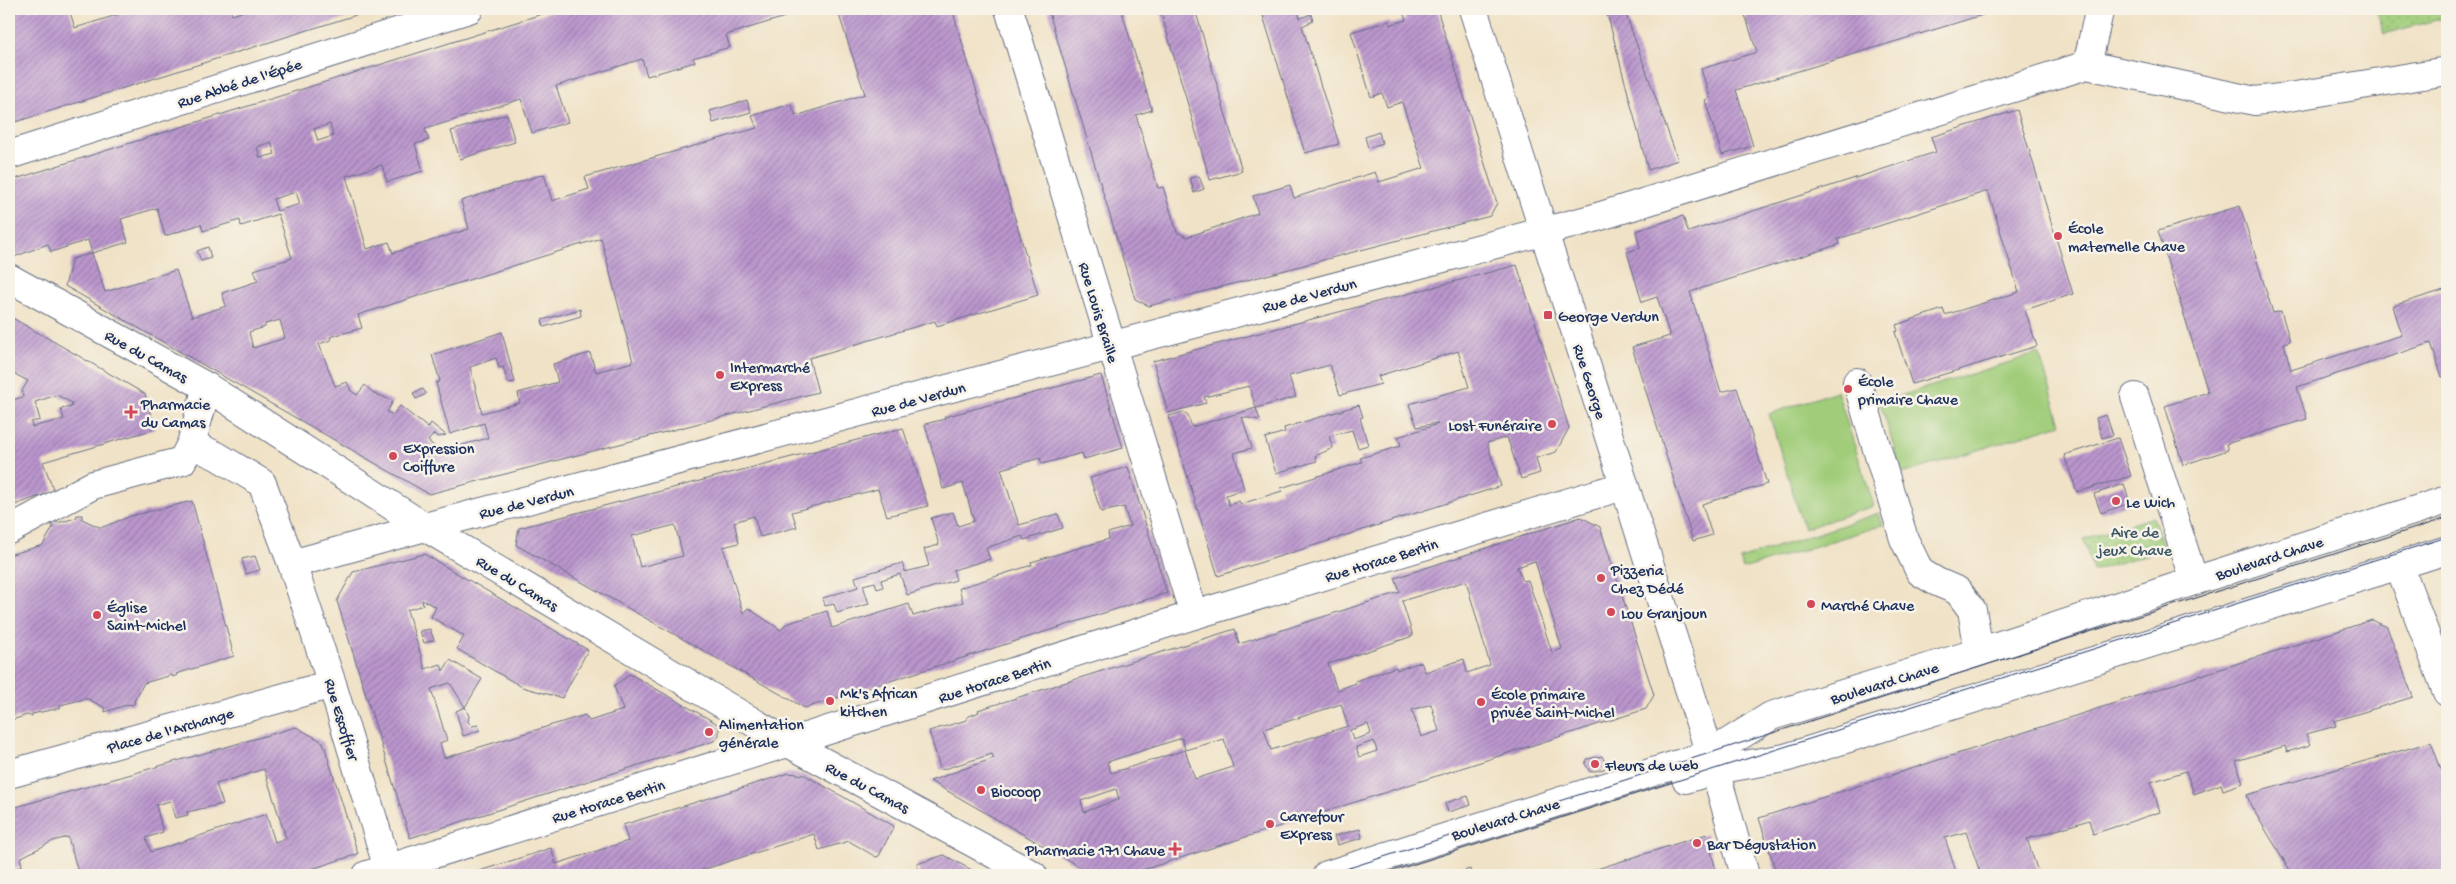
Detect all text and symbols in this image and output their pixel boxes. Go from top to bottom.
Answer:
street label: Rue Abbé de l'Épée [175,56,305,114]
place label: École maternelle Chave [2068,221,2186,258]
marker: École maternelle Chave [2052,230,2064,242]
street label: Rue Louis Braille [1072,260,1121,366]
street label: Rue de Verdun [1261,276,1359,319]
marker: George Verdun [1542,309,1554,321]
place label: George Verdun [1558,309,1659,328]
street label: Rue du Camas [100,327,191,389]
street label: Rue George [1567,342,1609,423]
place label: Intermarché Express [730,360,811,397]
marker: Intermarché Express [714,369,726,381]
place label: École primaire Chave [1857,374,1959,411]
street label: Rue de Verdun [870,380,968,423]
marker: École primaire Chave [1842,383,1854,395]
place label: Pharmacie du Camas [140,397,211,434]
marker: Pharmacie du Camas [125,406,137,418]
place label: Lost Funéraire [1448,418,1543,437]
marker: Lost Funéraire [1546,418,1558,430]
place label: Expression Coiffure [403,441,475,478]
marker: Expression Coiffure [387,450,399,462]
street label: Rue de Verdun [478,483,576,525]
marker: Le Wich [2110,495,2122,507]
place label: Le Wich [2126,495,2175,514]
park label: Aire de jeux Chave [2095,525,2173,562]
street label: Boulevard Chave [2213,534,2327,587]
street label: Rue Horace Bertin [1323,536,1441,589]
street label: Rue du Camas [472,553,562,617]
place label: Pizzeria Chez Dédé [1610,563,1684,600]
marker: Pizzeria Chez Dédé [1595,572,1607,584]
marker: Marché Chave [1805,598,1817,610]
place label: Marché Chave [1821,598,1915,617]
place label: Église Saint-Michel [107,600,186,637]
marker: Lou Granjoun [1605,606,1617,618]
place label: Lou Granjoun [1621,606,1707,625]
marker: Église Saint-Michel [91,609,103,621]
street label: Rue Horace Bertin [936,655,1054,709]
street label: Boulevard Chave [1828,660,1942,711]
street label: Rue Escoffier [318,677,362,765]
place label: Mk's African kitchen [840,686,918,723]
place label: École primaire privée Saint-Michel [1490,687,1615,724]
marker: Mk's African kitchen [824,695,836,707]
marker: École primaire privée Saint-Michel [1475,696,1487,708]
street label: Place de l'Archange [105,705,237,760]
place label: Alimentation générale [719,717,804,754]
marker: Alimentation générale [703,726,715,738]
marker: Fleurs de web [1589,758,1601,770]
place label: Fleurs de web [1604,758,1699,777]
street label: Rue du Camas [821,759,913,820]
street label: Rue Horace Bertin [550,777,668,830]
marker: Biocoop [975,784,987,796]
place label: Biocoop [990,784,1041,803]
street label: Boulevard Chave [1449,796,1563,847]
place label: Carrefour Express [1280,809,1345,846]
marker: Carrefour Express [1264,818,1276,830]
marker: Bar Dégustation [1691,837,1703,849]
place label: Bar Dégustation [1706,837,1816,856]
place label: Pharmacie 171 Chave [1024,843,1166,862]
marker: Pharmacie 171 Chave [1169,843,1181,855]

